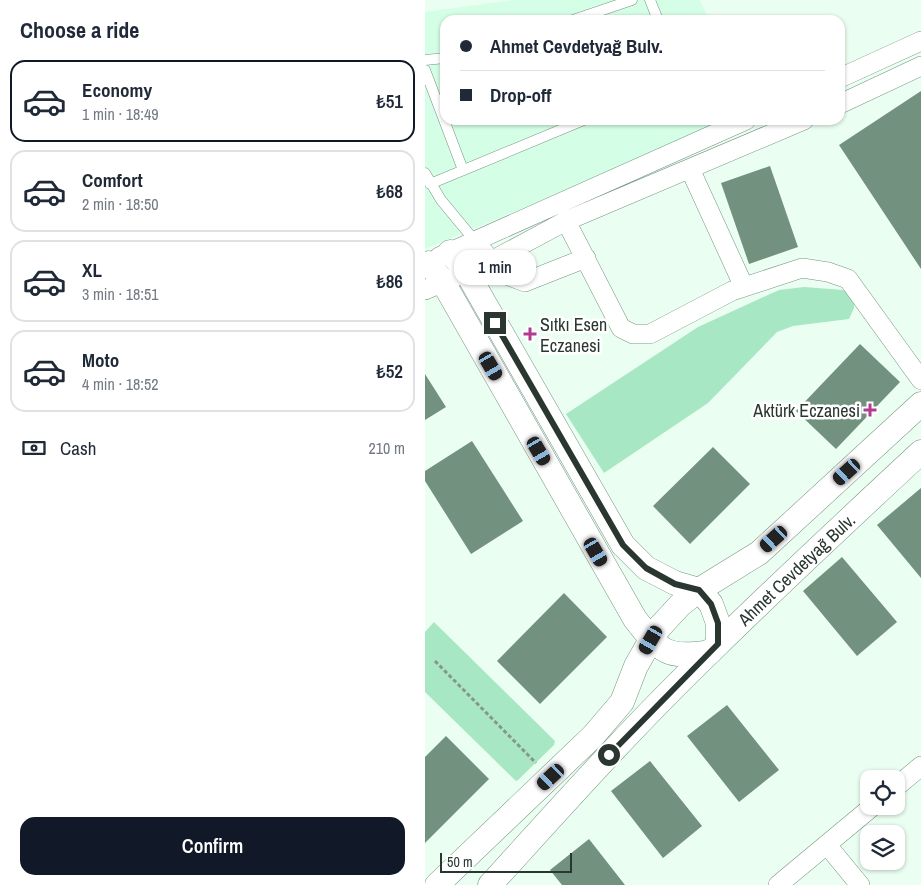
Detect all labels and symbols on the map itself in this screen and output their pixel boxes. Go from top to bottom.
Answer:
callout: 1 min [454,250,536,286]
route end [484,312,506,334]
place label: Sıtkı Esen Eczanesi [540,312,607,358]
marker: Sıtkı Esen Eczanesi [524,328,536,340]
car [477,349,504,383]
place label: Aktürk Eczanesi [752,398,860,423]
marker: Aktürk Eczanesi [864,404,876,416]
car [525,434,552,468]
car [830,456,863,488]
street label: Ahmet Cevdetyağ Bulv. [731,507,860,632]
car [757,523,790,555]
car [582,535,609,569]
car [637,623,664,657]
route start [598,744,620,766]
car [534,761,567,793]
scale bar [440,850,573,873]

